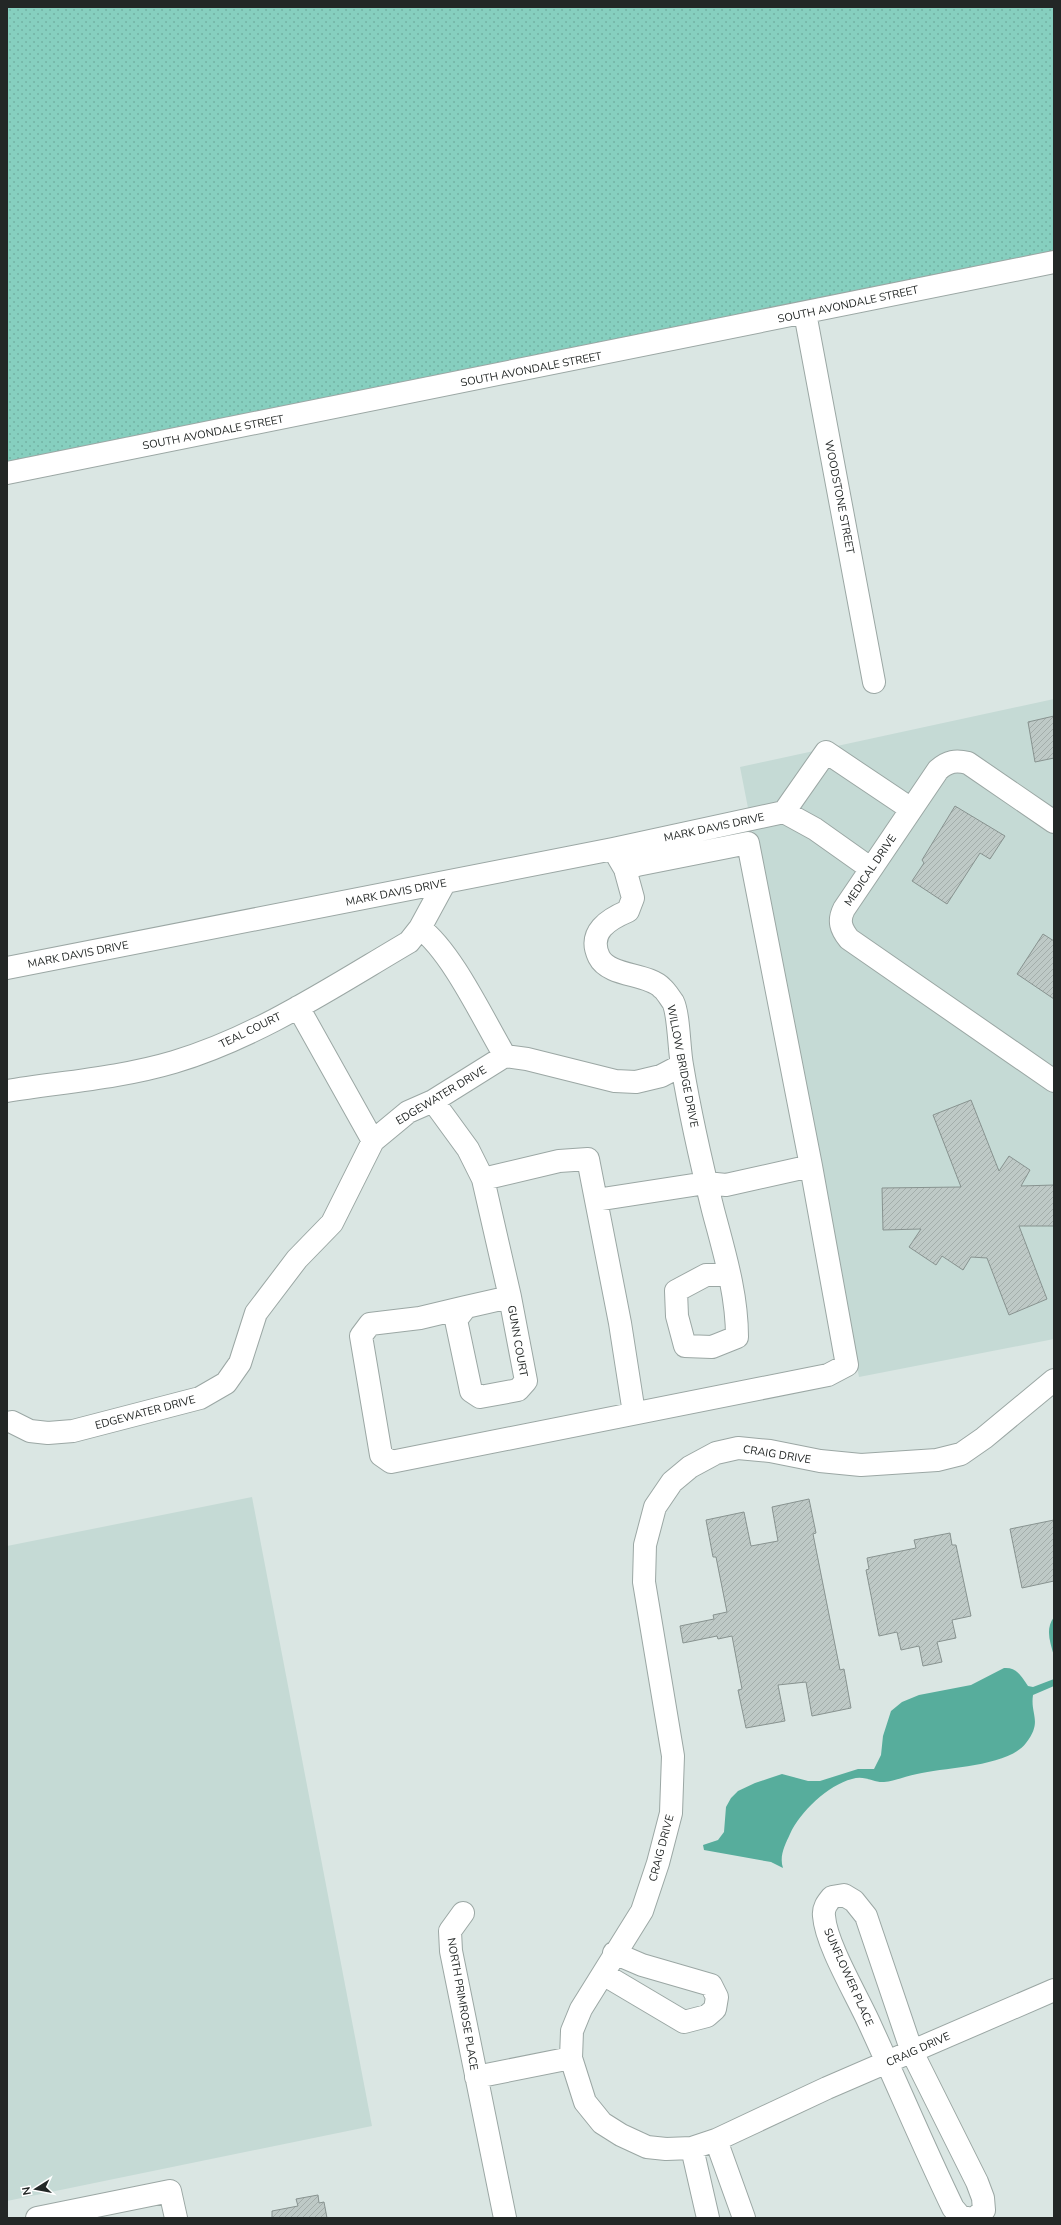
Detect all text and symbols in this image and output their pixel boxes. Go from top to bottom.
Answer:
street label: SOUTH AVONDALE STREET [776,282,920,327]
street label: SOUTH AVONDALE STREET [459,348,603,391]
street label: SOUTH AVONDALE STREET [141,411,285,454]
street label: WOODSTONE STREET [821,439,858,556]
street label: MARK DAVIS DRIVE [663,810,766,845]
street label: MEDICAL DRIVE [841,832,900,909]
street label: MARK DAVIS DRIVE [344,875,448,910]
street label: MARK DAVIS DRIVE [26,937,130,972]
street label: WILLOW BRIDGE DRIVE [663,1003,702,1129]
street label: TEAL COURT [217,1009,284,1052]
street label: EDGEWATER DRIVE [393,1062,489,1128]
street label: GUNN COURT [504,1304,531,1378]
street label: EDGEWATER DRIVE [93,1392,197,1433]
street label: CRAIG DRIVE [742,1442,812,1467]
street label: CRAIG DRIVE [645,1813,678,1883]
street label: SUNFLOWER PLACE [820,1926,877,2029]
street label: NORTH PRIMROSE PLACE [443,1937,482,2071]
street label: CRAIG DRIVE [884,2029,953,2070]
north arrow [16,2169,56,2209]
text: N [19,2185,35,2196]

